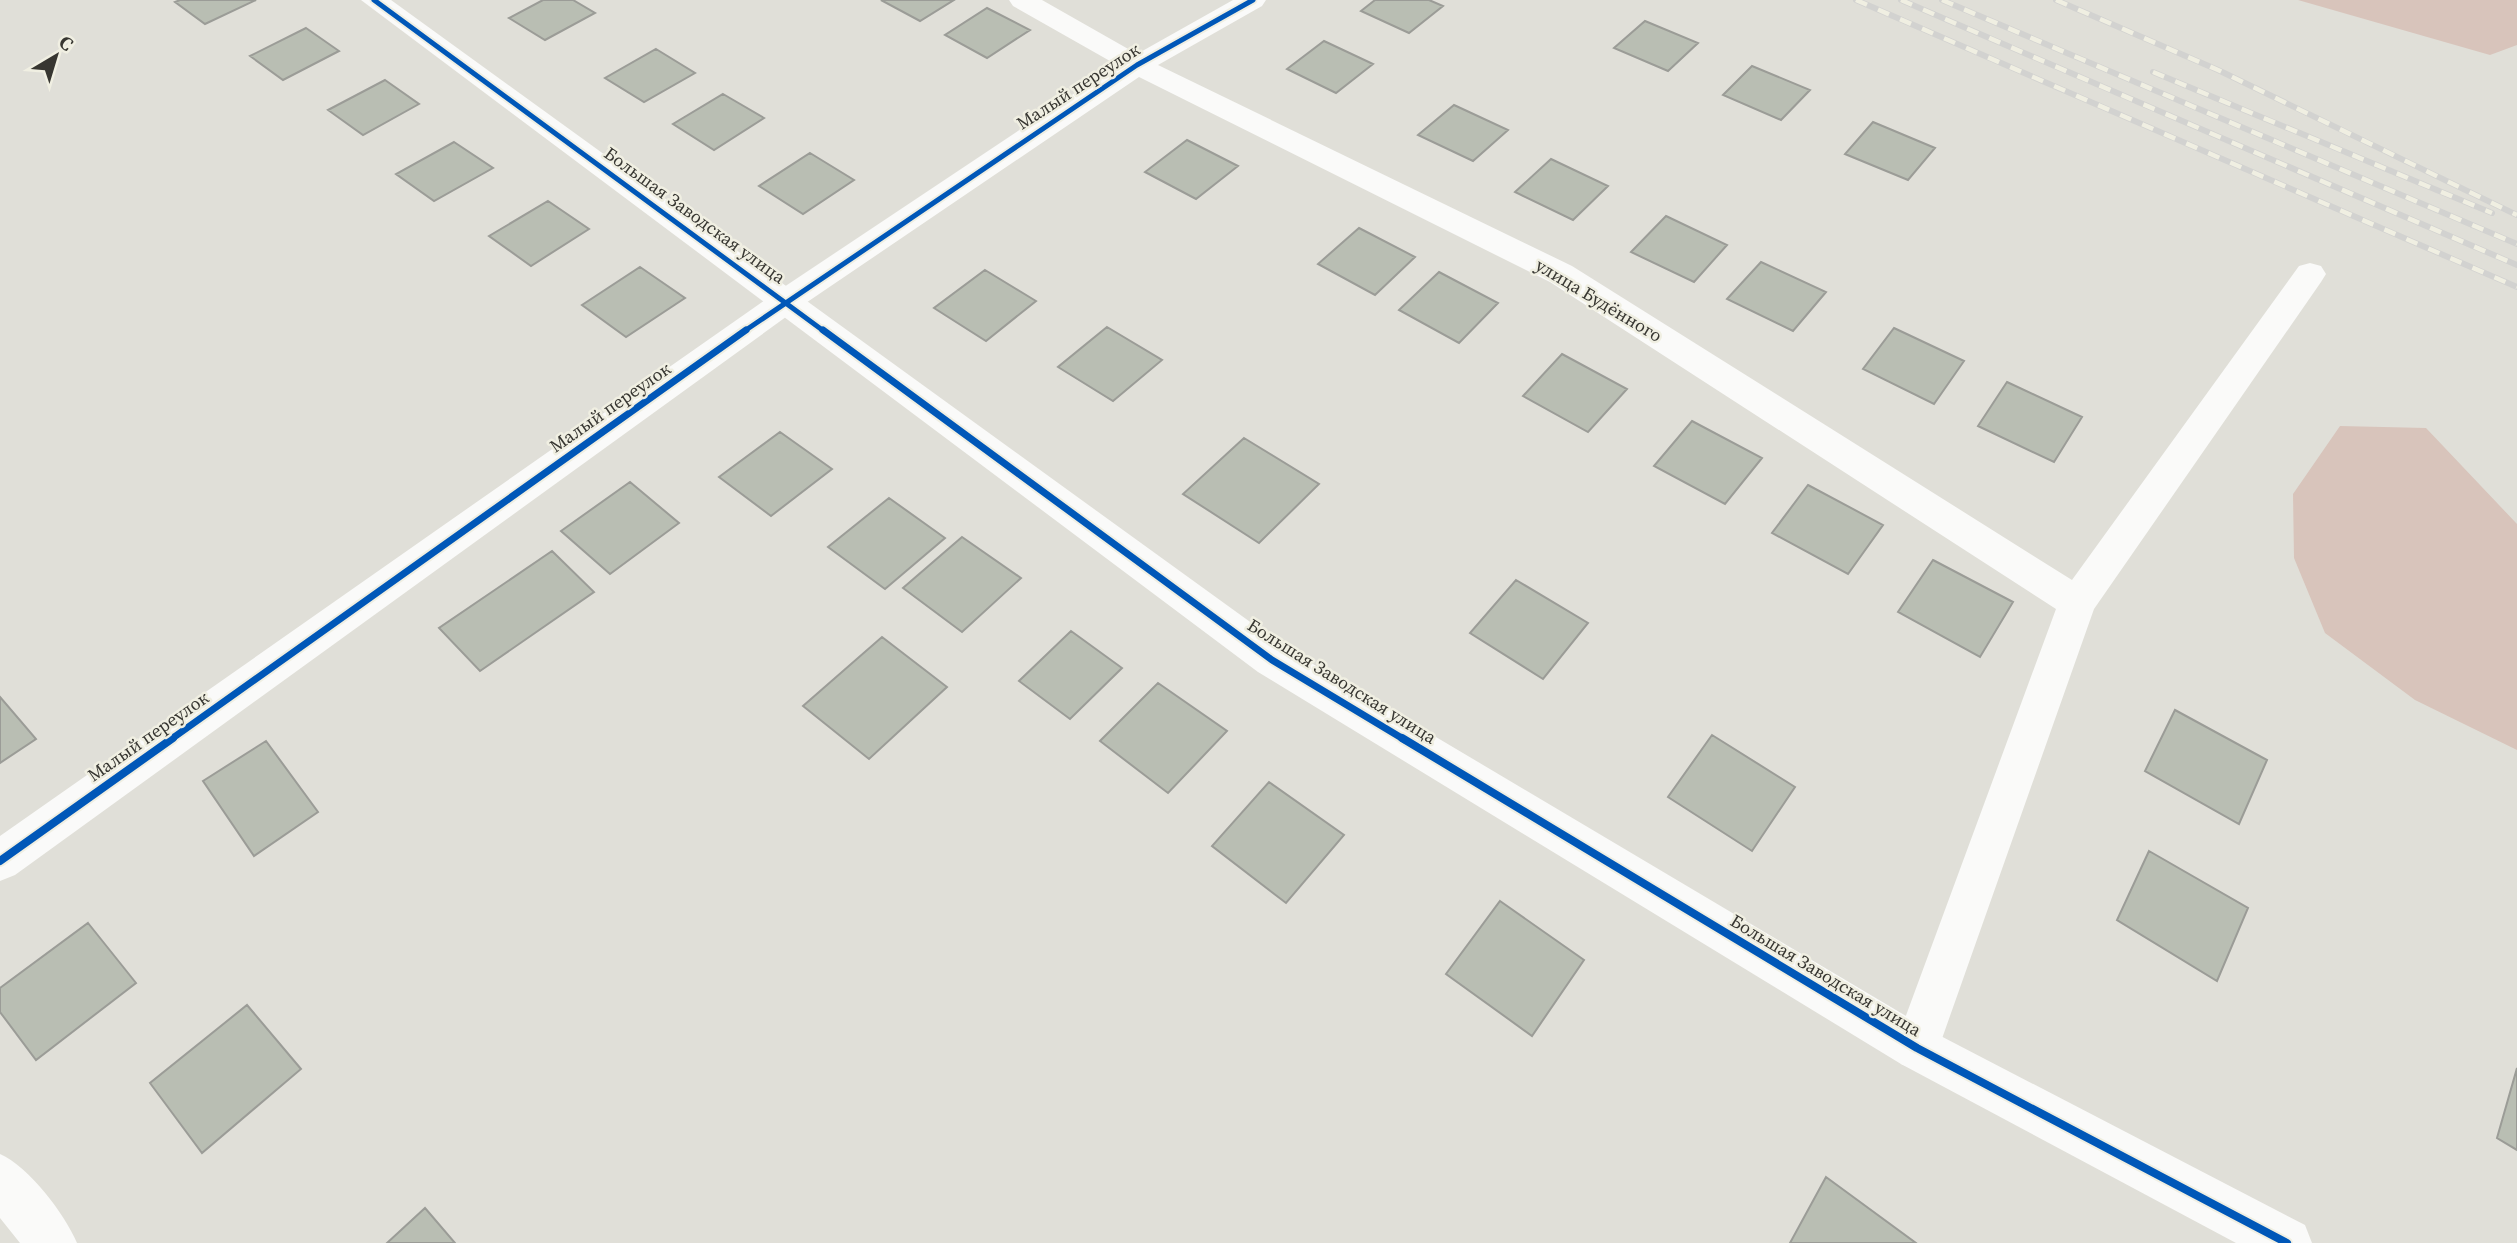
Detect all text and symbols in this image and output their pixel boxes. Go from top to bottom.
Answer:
north arrow [21,21,91,91]
text: С [54,29,79,57]
street label: Малый переулок [1011,37,1145,135]
street label: Большая Заводская улица [599,141,791,290]
street label: улица Будённого [1531,252,1667,348]
street label: Малый переулок [544,356,676,458]
street label: Большая Заводская улица [1243,612,1442,750]
street label: Малый переулок [82,685,214,787]
street label: Большая Заводская улица [1726,908,1927,1042]

